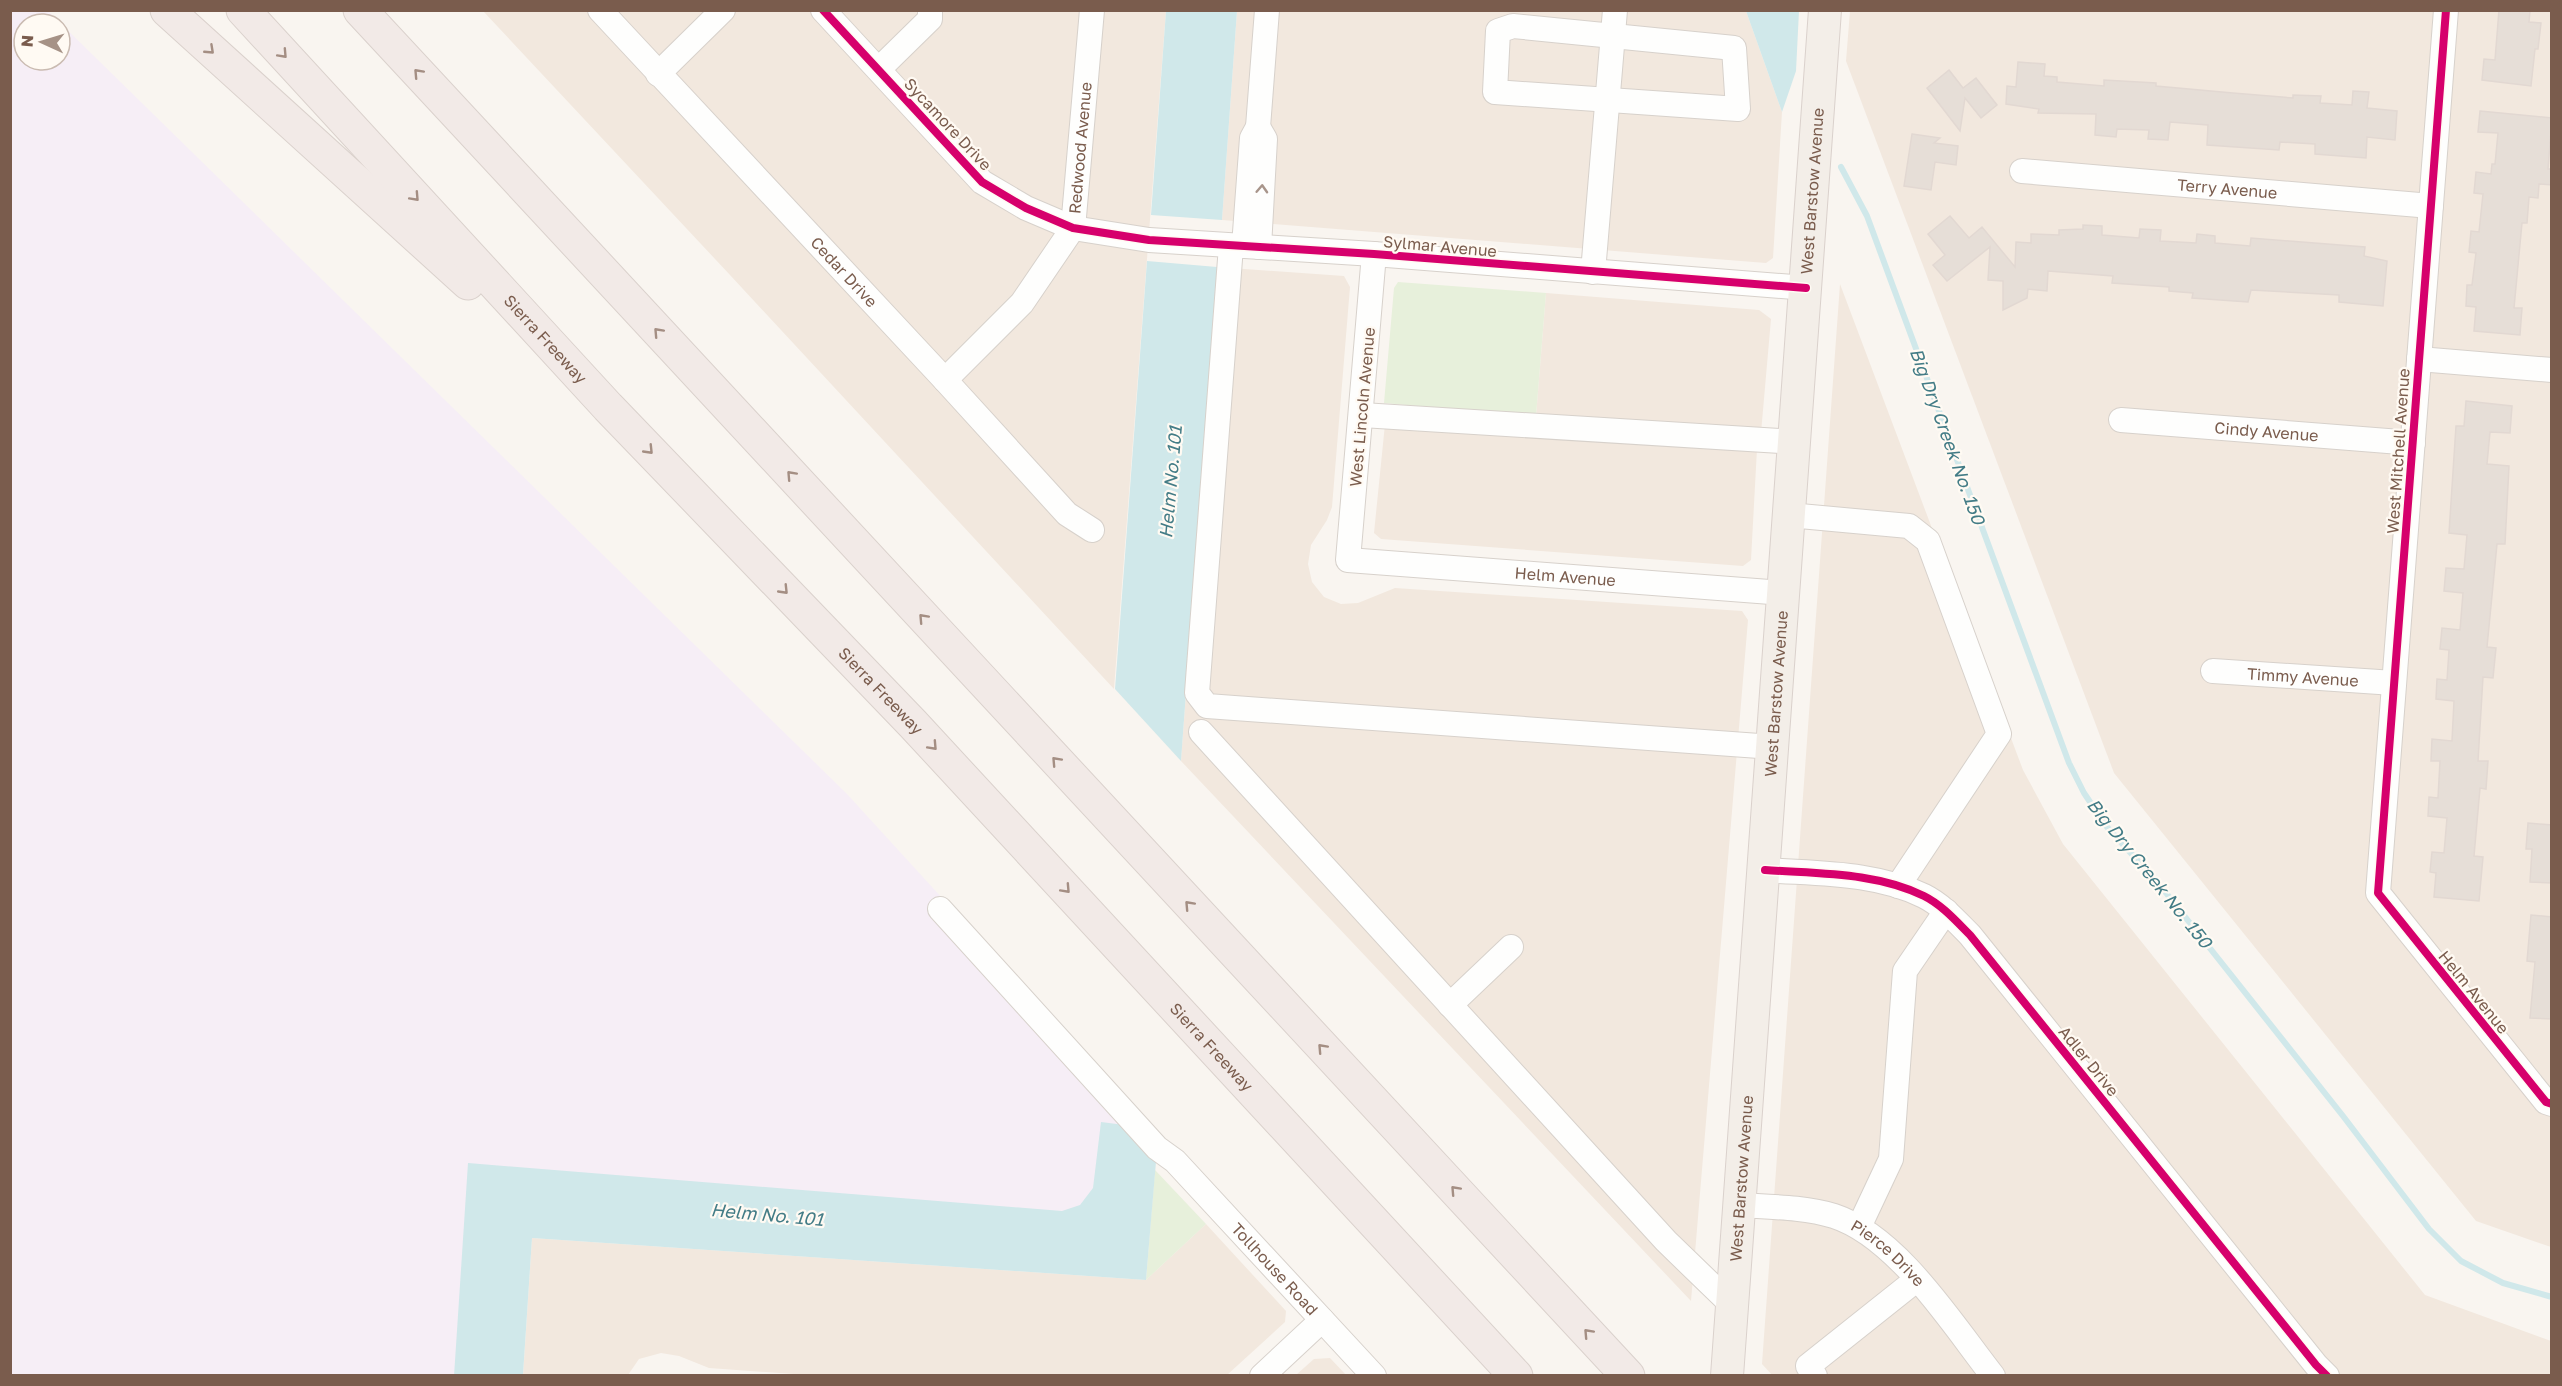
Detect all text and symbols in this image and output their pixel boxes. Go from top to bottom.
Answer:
north arrow [12,12,72,72]
text: N [17,34,37,48]
one-way arrow [204,43,214,54]
one-way arrow [276,47,287,57]
one-way arrow [414,69,425,80]
street label: Sycamore Drive [900,74,996,174]
street label: Redwood Avenue [1064,81,1096,215]
street label: West Barstow Avenue [1796,107,1828,275]
street label: Terry Avenue [2176,174,2278,203]
one-way arrow [1255,184,1268,193]
one-way arrow [408,190,419,201]
street label: Sylmar Avenue [1382,231,1498,261]
street label: Cedar Drive [806,232,882,311]
street label: Sierra Freeway [500,290,591,388]
street label: West Lincoln Avenue [1345,326,1379,488]
one-way arrow [654,328,665,339]
water label: Big Dry Creek No. 150 [1906,345,1991,529]
street label: West Mitchell Avenue [2382,368,2414,534]
street label: Cindy Avenue [2214,417,2319,446]
water label: Helm No. 101 [1154,425,1186,539]
one-way arrow [642,443,653,453]
one-way arrow [787,471,798,482]
street label: Helm Avenue [1514,563,1617,590]
one-way arrow [777,584,788,594]
street label: West Barstow Avenue [1760,610,1792,778]
one-way arrow [919,614,930,625]
street label: Sierra Freeway [834,643,928,739]
street label: Timmy Avenue [2246,663,2359,691]
one-way arrow [926,740,937,750]
one-way arrow [1052,757,1063,768]
water label: Big Dry Creek No. 150 [2083,794,2218,954]
one-way arrow [1059,883,1070,893]
one-way arrow [1186,901,1197,912]
street label: Helm Avenue [2434,946,2514,1038]
street label: Sierra Freeway [1166,998,1258,1095]
street label: Adler Drive [2055,1022,2123,1100]
one-way arrow [1318,1044,1329,1054]
street label: West Barstow Avenue [1725,1095,1757,1262]
one-way arrow [1451,1187,1462,1197]
water label: Helm No. 101 [710,1198,824,1230]
street label: Pierce Drive [1848,1215,1929,1290]
street label: Tollhouse Road [1227,1219,1322,1319]
one-way arrow [1585,1329,1596,1340]

